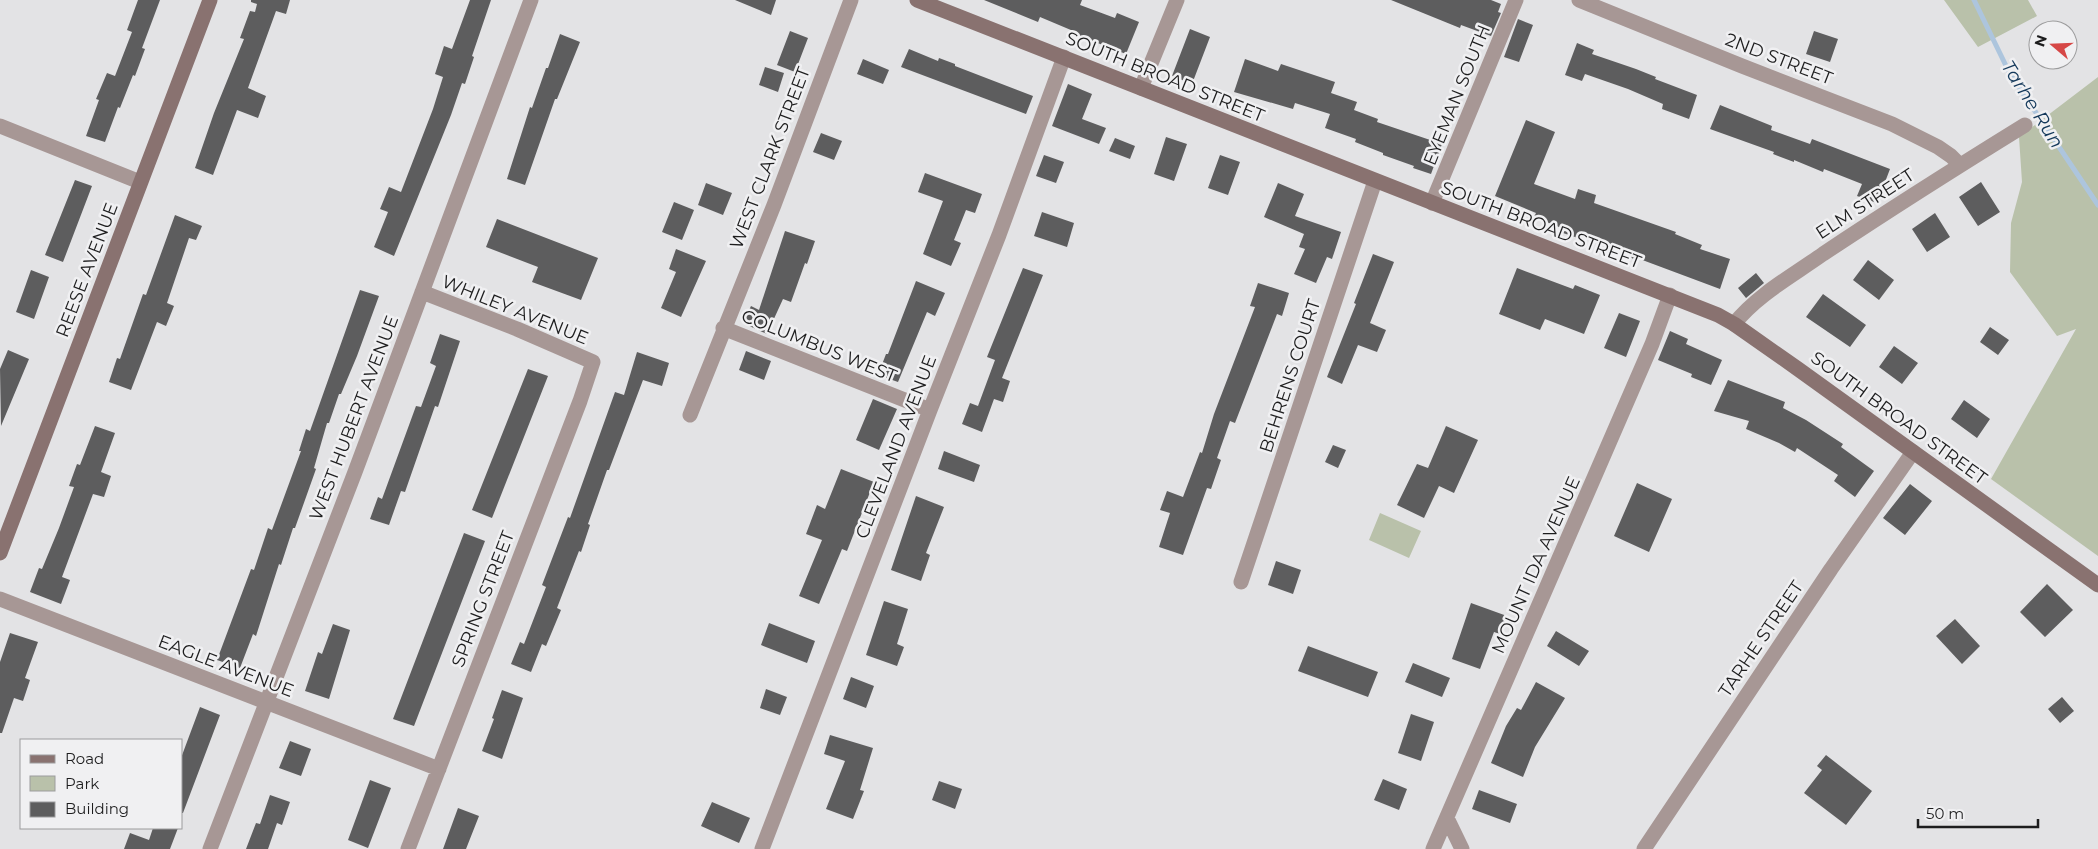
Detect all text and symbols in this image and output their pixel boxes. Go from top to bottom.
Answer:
north arrow [2028,20,2078,70]
street label: EYEMAN SOUTH [1419,21,1495,169]
street label: SOUTH BROAD STREET [1062,27,1268,127]
street label: 2ND STREET [1722,28,1836,90]
text: N [2030,32,2051,49]
water label: Tarhe Run [1997,56,2069,152]
street label: WEST CLARK STREET [725,63,815,252]
street label: ELM STREET [1812,164,1919,244]
street label: SOUTH BROAD STREET [1438,177,1645,274]
street label: REESE AVENUE [51,200,123,340]
street label: WHILEY AVENUE [439,271,591,349]
street label: BEHRENS COURT [1255,296,1325,456]
street label: COLUMBUS WEST [738,305,901,387]
street label: WEST HUBERT AVENUE [305,312,403,524]
street label: SOUTH BROAD STREET [1807,347,1992,490]
street label: CLEVELAND AVENUE [851,352,941,542]
street label: MOUNT IDA AVENUE [1487,473,1585,657]
street label: SPRING STREET [447,527,519,670]
street label: TARHE STREET [1714,576,1808,701]
street label: EAGLE AVENUE [155,630,297,702]
legend [20,739,182,829]
text: Road [65,749,104,768]
text: Park [65,774,99,793]
scale bar [1918,796,2038,828]
text: Building [65,799,129,818]
text: 50 m [1926,804,1964,823]

